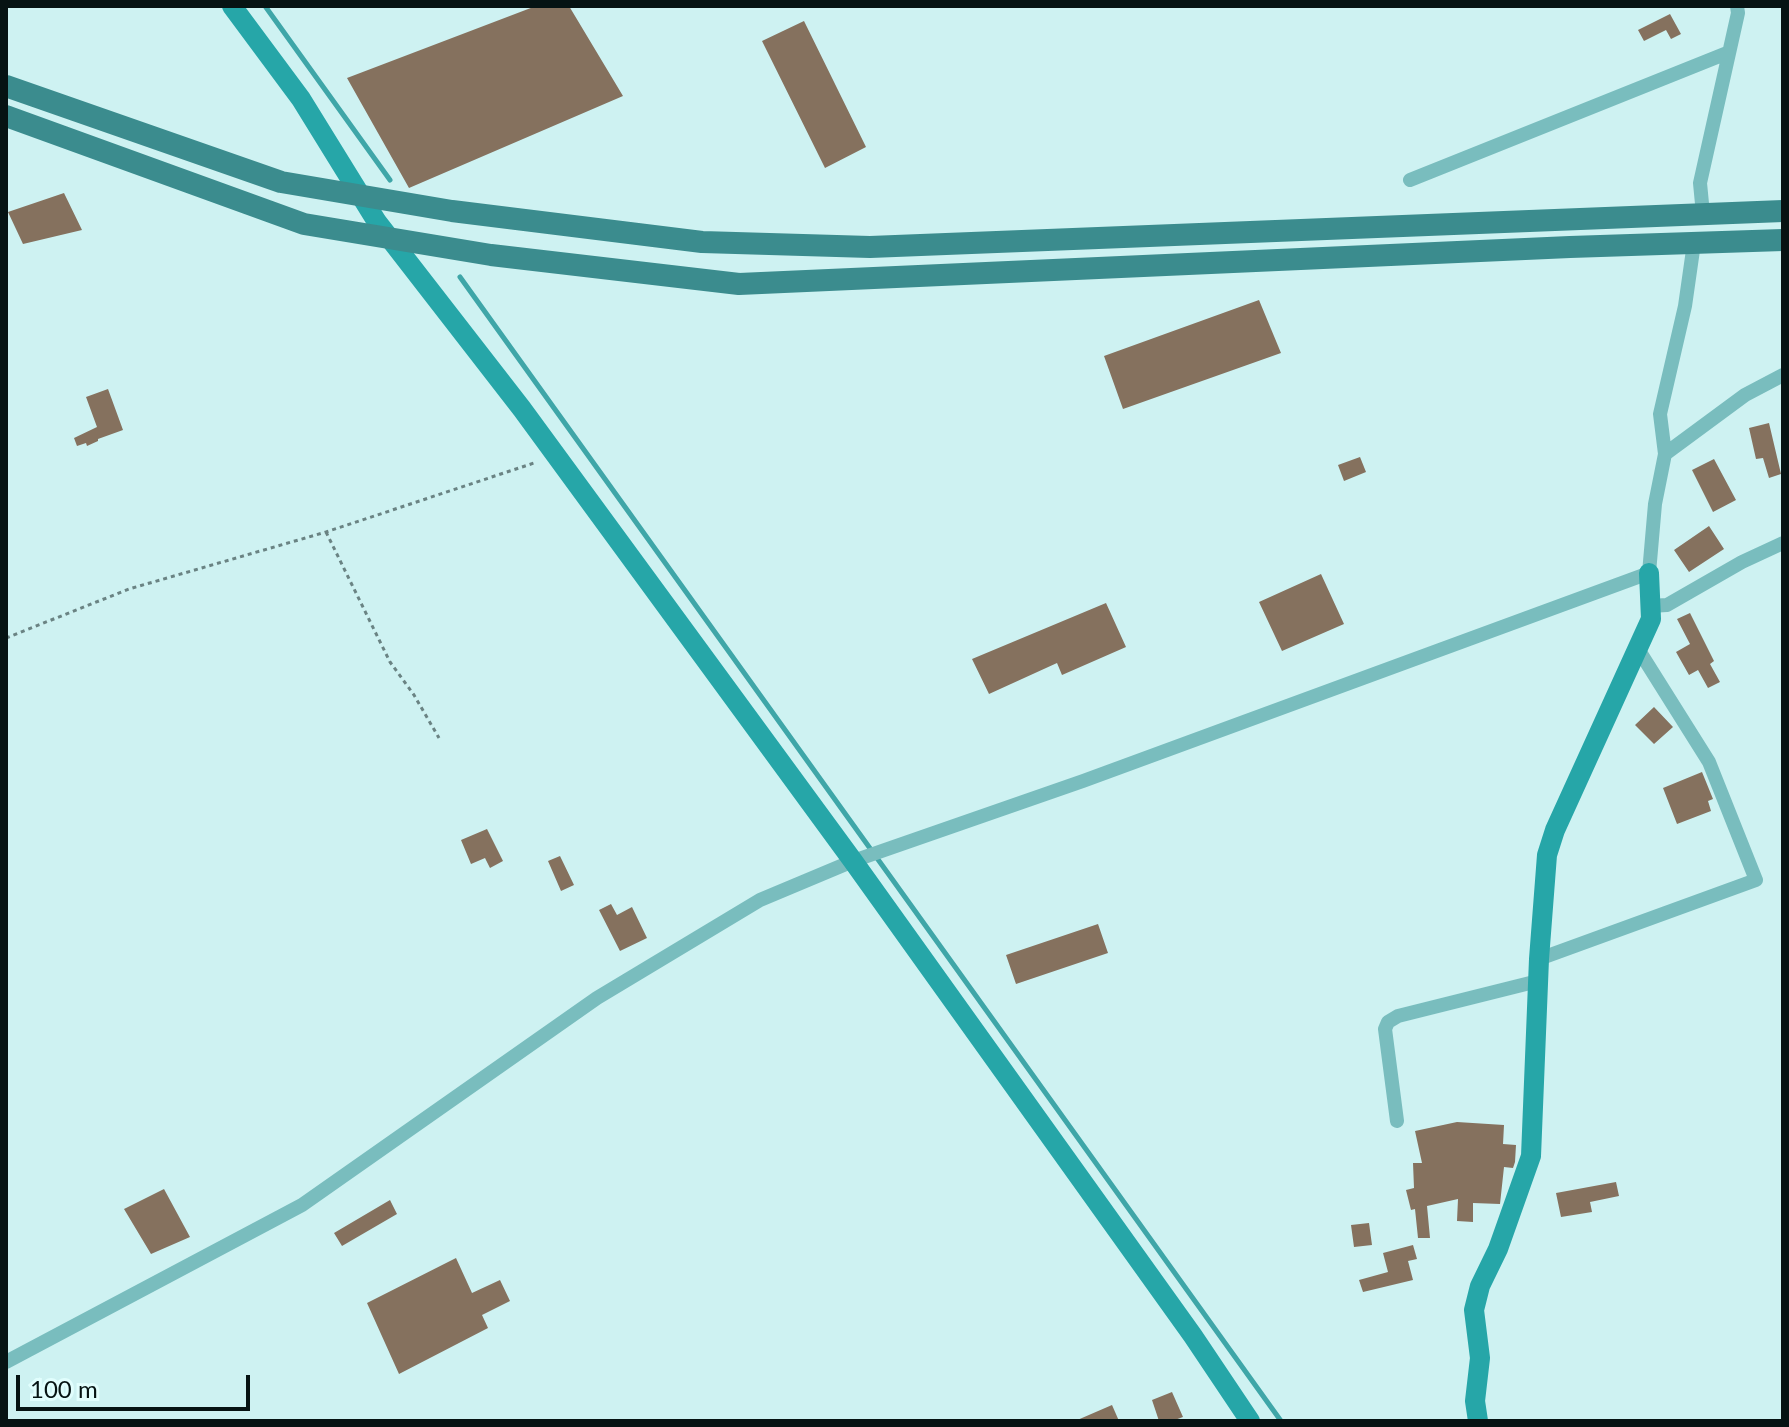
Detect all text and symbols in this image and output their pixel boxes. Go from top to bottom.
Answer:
scale bar [20,1359,254,1409]
text: 100 m [30,1374,98,1403]

